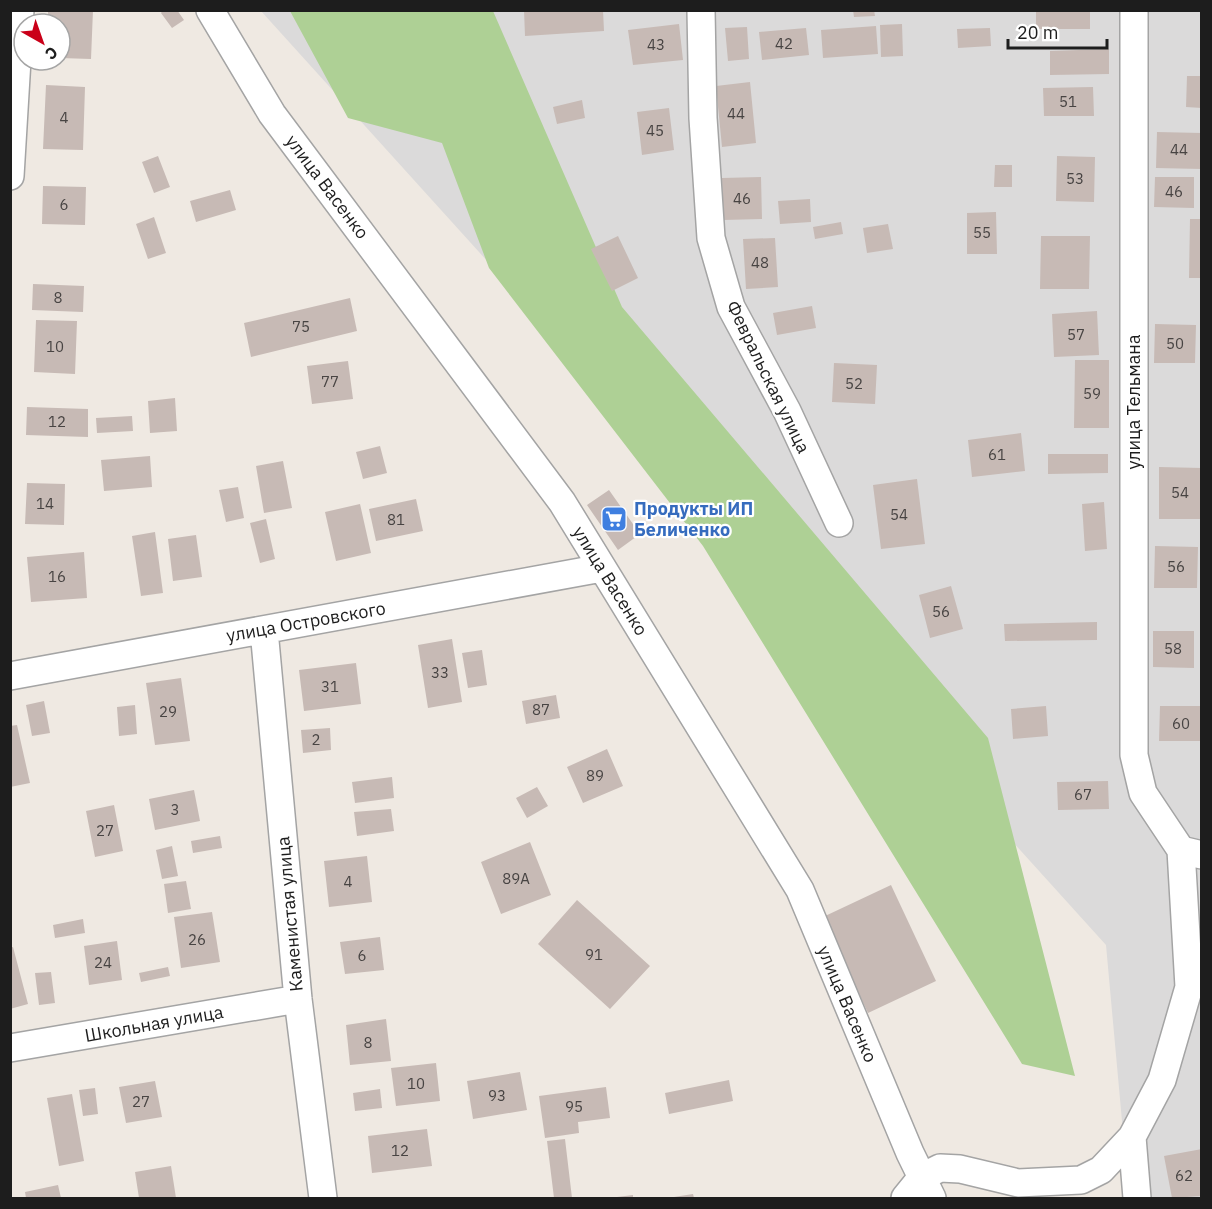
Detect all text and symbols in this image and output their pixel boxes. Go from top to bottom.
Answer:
north arrow [12,12,72,72]
scale bar [1008,12,1107,50]
text: 20 m [1017,21,1059,44]
house number: 42 [775,34,793,53]
house number: 43 [647,35,665,54]
text: С [41,42,62,65]
house number: 51 [1059,92,1077,111]
house number: 44 [727,104,745,123]
house number: 4 [59,108,69,127]
house number: 45 [646,121,664,140]
street label: улица Васенко [281,130,374,243]
house number: 44 [1170,140,1188,159]
house number: 53 [1066,169,1084,188]
house number: 46 [1165,182,1183,201]
house number: 46 [733,189,751,208]
house number: 6 [59,195,69,214]
house number: 55 [973,223,991,242]
house number: 48 [751,253,769,272]
house number: 8 [53,288,63,307]
street label: Февральская улица [722,297,816,457]
house number: 75 [292,317,310,336]
house number: 57 [1067,325,1085,344]
street label: улица Тельмана [1122,334,1145,469]
house number: 50 [1166,334,1184,353]
house number: 10 [46,337,64,356]
house number: 77 [321,372,339,391]
house number: 52 [845,374,863,393]
house number: 59 [1083,384,1101,403]
house number: 12 [48,412,66,431]
house number: 61 [988,445,1006,464]
house number: 54 [1171,483,1189,502]
house number: 14 [36,494,54,513]
place label: Продукты ИП Беличенко [634,497,753,541]
supermarket icon: Продукты ИП Беличенко [599,504,629,534]
house number: 54 [890,505,908,524]
house number: 81 [387,510,405,529]
street label: улица Васенко [568,522,653,640]
house number: 56 [1167,557,1185,576]
house number: 16 [48,567,66,586]
street label: улица Островского [224,596,387,647]
house number: 56 [932,602,950,621]
house number: 58 [1164,639,1182,658]
house number: 33 [431,663,449,682]
house number: 31 [321,677,339,696]
house number: 87 [532,700,550,719]
house number: 29 [159,702,177,721]
house number: 60 [1172,714,1190,733]
house number: 2 [311,730,321,749]
house number: 89 [586,766,604,785]
house number: 67 [1074,785,1092,804]
house number: 3 [170,800,180,819]
house number: 27 [96,821,114,840]
street label: Каменистая улица [271,835,308,993]
house number: 89А [502,869,530,888]
house number: 4 [343,872,353,891]
house number: 26 [188,930,206,949]
street label: улица Васенко [813,942,882,1066]
house number: 91 [585,945,603,964]
house number: 6 [357,946,367,965]
house number: 24 [94,953,112,972]
street label: Школьная улица [83,1000,225,1047]
house number: 8 [363,1033,373,1052]
house number: 10 [407,1074,425,1093]
house number: 93 [488,1086,506,1105]
house number: 27 [132,1092,150,1111]
house number: 95 [565,1097,583,1116]
house number: 12 [391,1141,409,1160]
house number: 62 [1175,1166,1193,1185]

